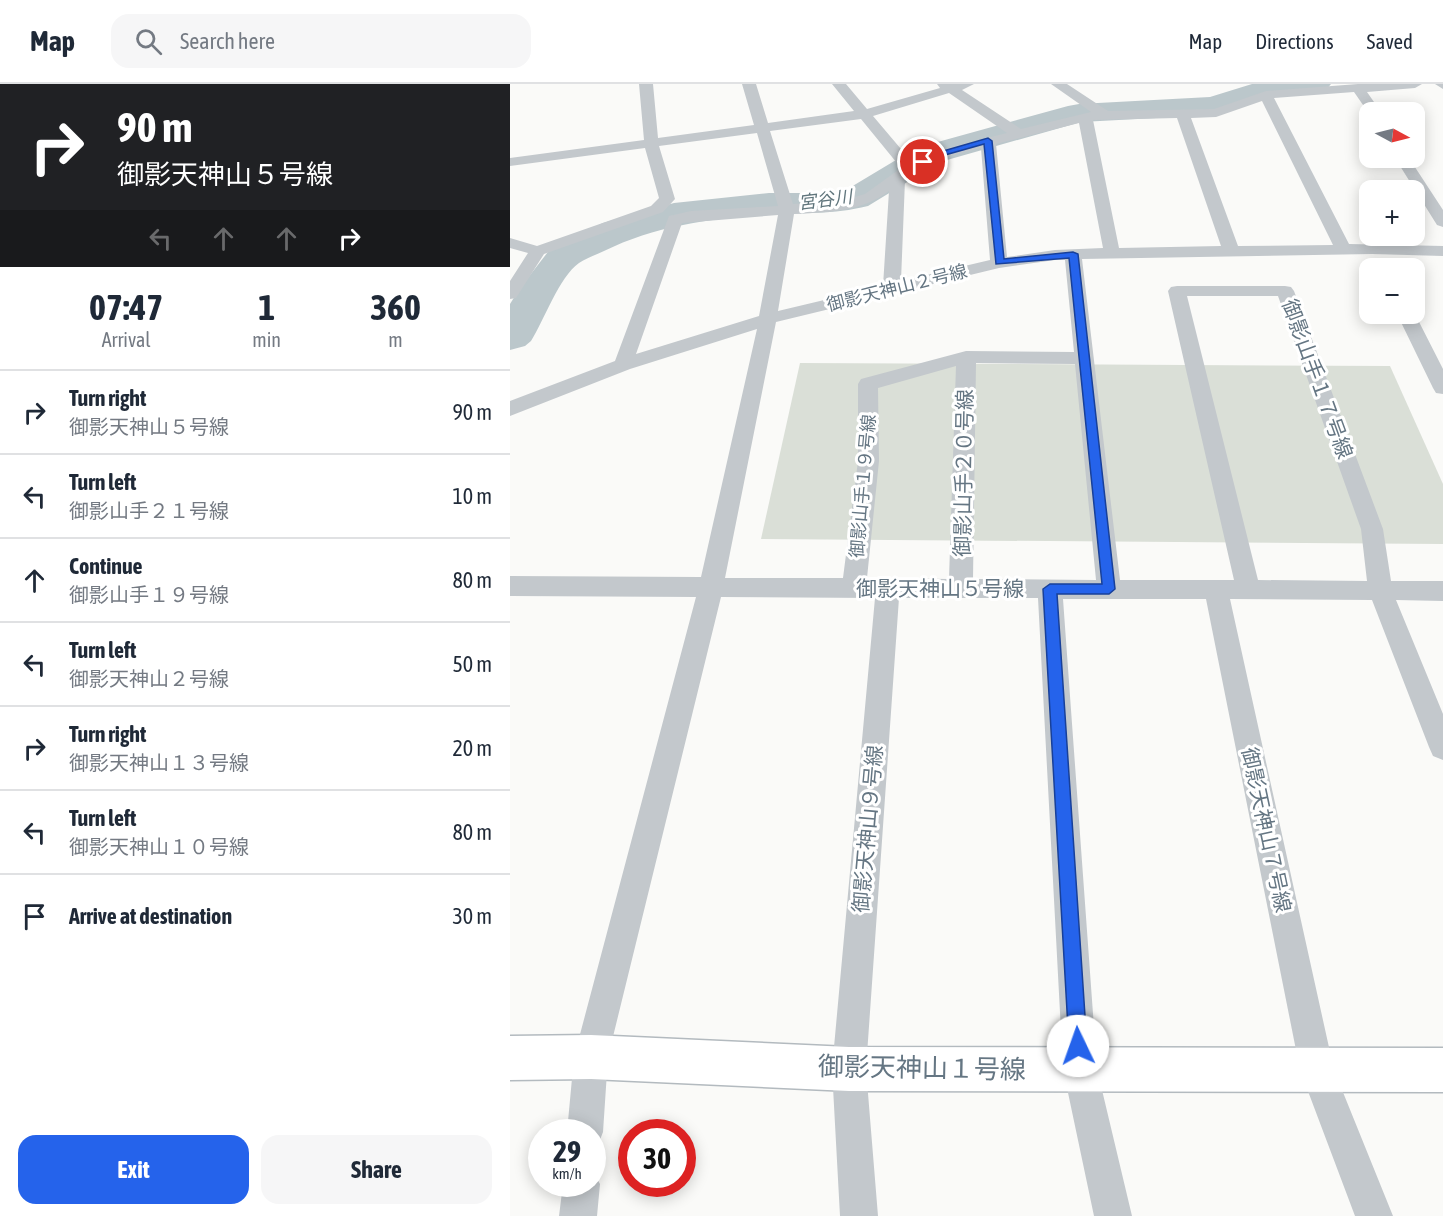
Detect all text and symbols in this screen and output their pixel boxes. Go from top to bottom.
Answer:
search box [111,14,531,68]
text: Map [30,25,75,57]
icon: search [132,25,165,58]
text: Search here [180,28,275,54]
text: Map [1188,29,1222,53]
text: Directions [1255,29,1334,53]
text: Saved [1367,29,1413,53]
north arrow [1359,102,1425,168]
map controls [1359,102,1425,324]
text: 90 m [117,103,192,151]
icon: right [18,108,96,186]
pin [897,136,948,187]
icon: arrive [906,145,939,178]
text: 御影天神山５号線 [117,159,333,190]
button: + [1359,180,1425,246]
water label: 宮谷川 [797,186,855,213]
icon: left [144,222,177,255]
icon: ahead [207,222,240,255]
icon: ahead [270,222,303,255]
icon: right [333,222,366,255]
button: − [1359,258,1425,324]
street label: 御影天神山２号線 [824,260,969,315]
text: 07:47 [89,286,163,328]
text: 1 [258,286,275,328]
text: 360 [370,286,421,328]
street label: 御影山手１７号線 [1278,296,1358,462]
text: Arrival [102,328,151,351]
text: min [252,328,281,351]
text: m [388,328,403,351]
text: Turn right [69,385,146,411]
street label: 御影山手２０号線 [950,389,976,557]
icon: right [18,396,51,429]
text: 90 m [452,399,492,425]
street label: 御影山手１９号線 [846,413,879,559]
text: 御影天神山５号線 [69,415,229,438]
text: Turn left [69,469,136,495]
icon: left [18,480,51,513]
text: 10 m [452,483,492,509]
text: 御影山手２１号線 [69,499,229,522]
text: Continue [69,553,143,579]
icon: ahead [18,564,51,597]
text: 80 m [452,567,492,593]
street label: 御影天神山５号線 [856,576,1024,600]
text: 御影山手１９号線 [69,583,229,606]
text: Turn left [69,637,136,663]
icon: left [18,648,51,681]
text: 50 m [452,651,492,677]
text: 御影天神山２号線 [69,667,229,690]
text: Turn right [69,721,146,747]
icon: right [18,732,51,765]
text: 20 m [452,735,492,761]
street label: 御影天神山９号線 [848,744,886,914]
street label: 御影天神山７号線 [1238,745,1296,914]
text: 御影天神山１３号線 [69,751,249,774]
text: Turn left [69,805,136,831]
icon: left [18,816,51,849]
text: 80 m [452,819,492,845]
text: 御影天神山１０号線 [69,835,249,858]
icon: arrive [18,900,51,933]
text: Arrive at destination [69,903,232,929]
text: 30 m [452,903,492,929]
position arrow [1046,1014,1110,1078]
street label: 御影天神山１号線 [818,1051,1026,1085]
speed limit sign: 30 [618,1119,696,1197]
text: 29 [553,1134,581,1168]
button: Exit [18,1135,249,1204]
button: Share [261,1135,492,1204]
text: km/h [552,1165,582,1182]

